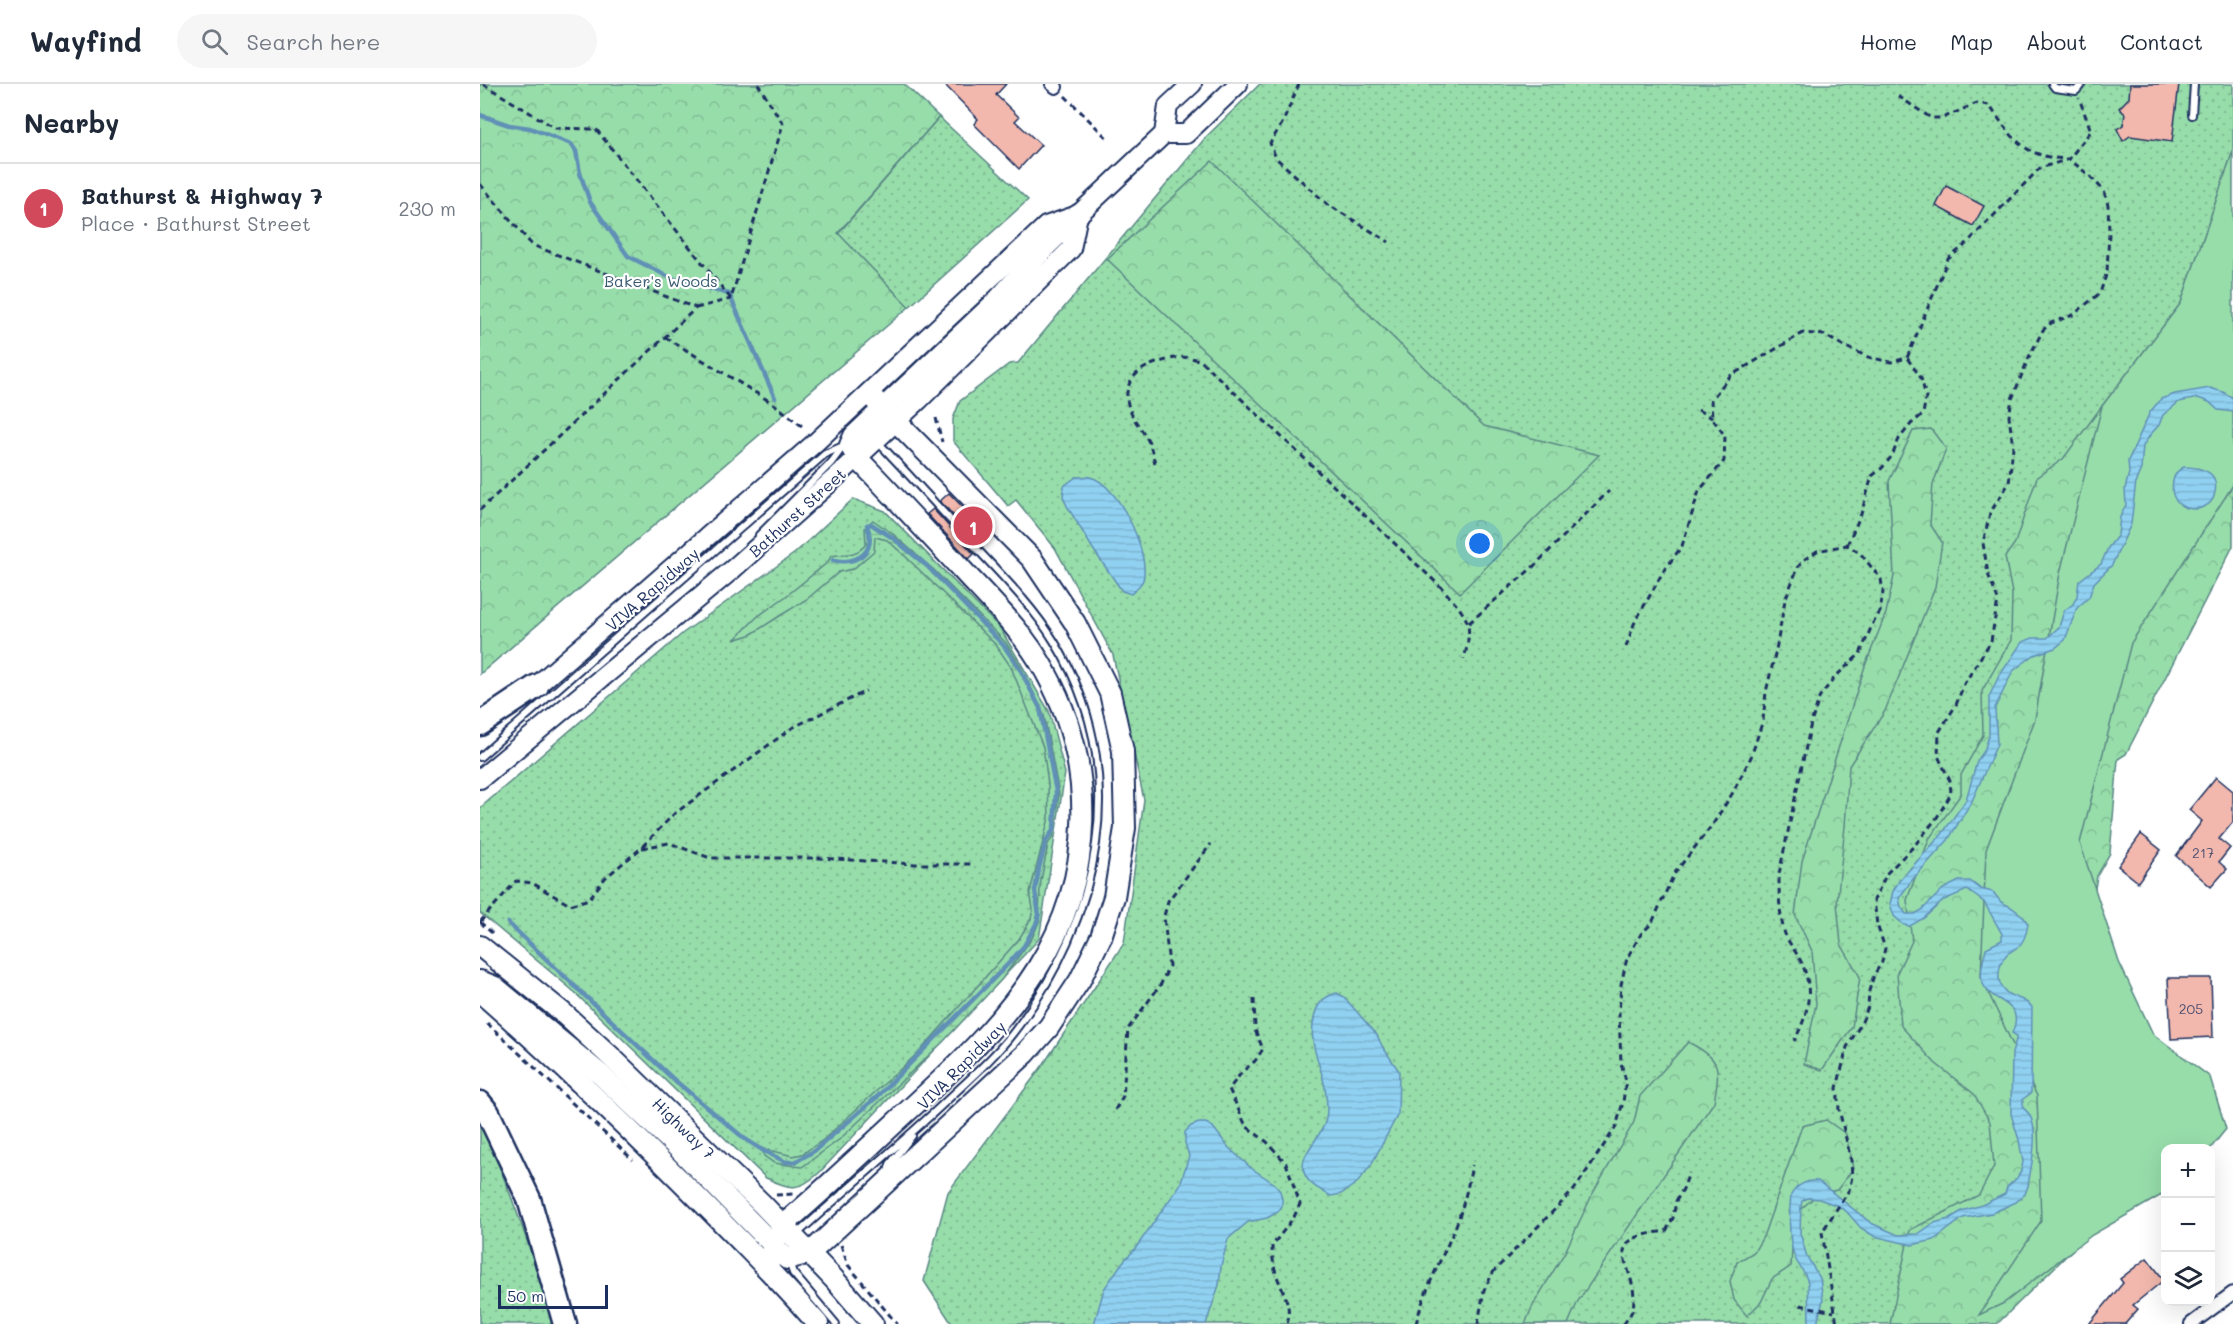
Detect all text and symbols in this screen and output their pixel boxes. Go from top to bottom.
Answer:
search box [177,14,597,68]
text: Wayfind [30,23,141,59]
icon: search [198,25,231,58]
text: Search here [246,27,380,56]
text: Home [1860,28,1917,55]
text: Map [1950,28,1993,55]
text: About [2026,28,2087,55]
text: Contact [2120,28,2203,55]
text: Nearby [24,106,119,140]
text: Bathurst & Highway 7 [81,181,323,210]
text: 1 [39,195,48,221]
text: 230 m [398,195,456,221]
text: Place · Bathurst Street [81,210,311,236]
park label: Baker's Woods [604,270,718,291]
street label: Bathurst Street [744,463,850,561]
pin: 1 [954,504,992,548]
your location [1465,529,1494,558]
street label: VIVA Rapidway [601,543,703,635]
house number: 217 [2192,843,2214,862]
house number: 205 [2179,999,2203,1018]
street label: VIVA Rapidway [912,1016,1010,1114]
street label: Highway 7 [648,1093,720,1163]
map controls [2161,1144,2215,1306]
button: + [2161,1144,2215,1198]
button: − [2161,1198,2215,1252]
button: layers [2161,1252,2215,1306]
scale bar [498,1282,608,1310]
text: 50 m [507,1285,544,1306]

